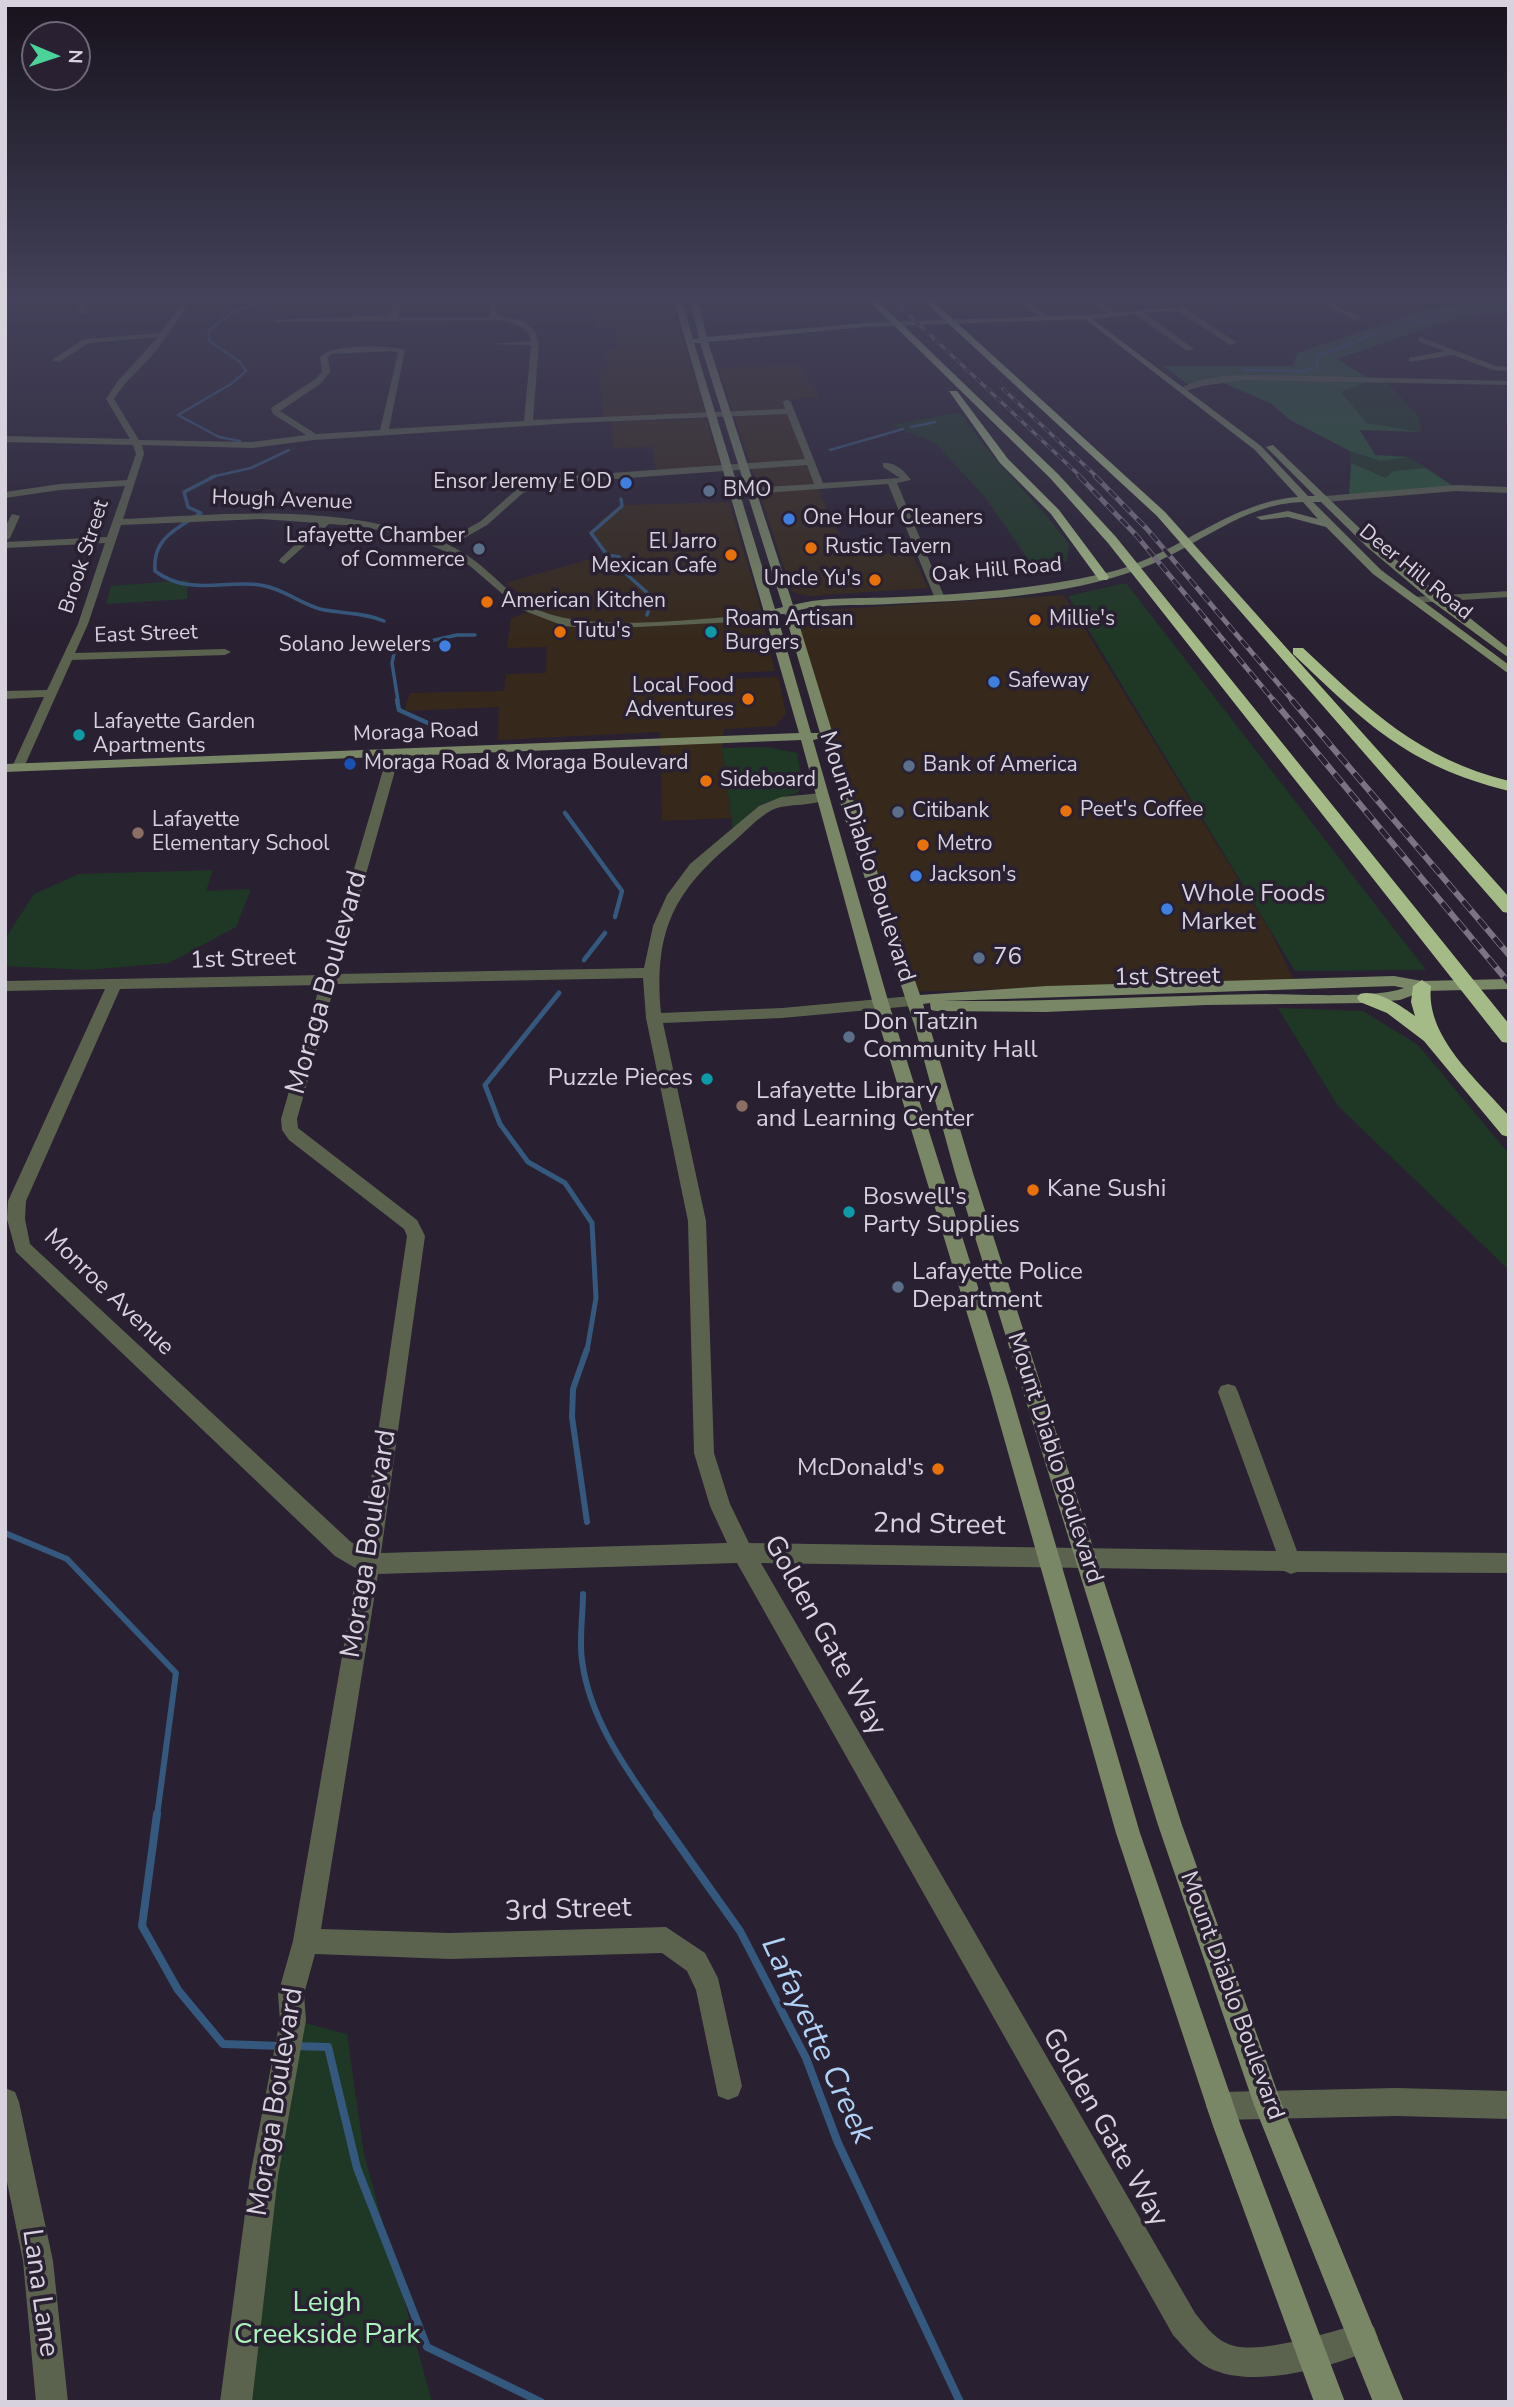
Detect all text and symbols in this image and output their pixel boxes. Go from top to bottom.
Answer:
north arrow [21,21,91,91]
text: N [62,49,88,64]
place label: Ensor Jeremy E OD [433,470,612,496]
marker: Ensor Jeremy E OD [618,475,634,491]
place label: BMO [723,478,771,504]
marker: BMO [701,483,717,499]
street label: Hough Avenue [211,486,353,516]
street label: Brook Street [55,497,115,617]
place label: One Hour Cleaners [803,506,983,532]
marker: One Hour Cleaners [781,511,797,527]
street label: Deer Hill Road [1353,520,1477,626]
place label: Lafayette Chamber of Commerce [286,524,465,574]
place label: El Jarro Mexican Cafe [591,530,717,580]
place label: Rustic Tavern [825,535,952,561]
marker: Rustic Tavern [803,540,819,556]
marker: Lafayette Chamber of Commerce [471,541,487,557]
marker: El Jarro Mexican Cafe [723,547,739,563]
street label: Oak Hill Road [931,553,1063,589]
place label: Uncle Yu's [764,567,861,593]
marker: Uncle Yu's [867,572,883,588]
place label: American Kitchen [501,589,666,615]
marker: American Kitchen [479,594,495,610]
place label: Roam Artisan Burgers [725,607,854,657]
place label: Millie's [1049,607,1115,633]
marker: Millie's [1027,612,1043,628]
place label: Tutu's [574,619,631,645]
street label: East Street [94,621,198,649]
marker: Tutu's [552,624,568,640]
marker: Roam Artisan Burgers [703,624,719,640]
place label: Solano Jewelers [279,633,431,659]
marker: Solano Jewelers [437,638,453,654]
place label: Safeway [1008,669,1089,695]
place label: Local Food Adventures [625,674,734,724]
marker: Safeway [986,674,1002,690]
marker: Local Food Adventures [740,691,756,707]
place label: Lafayette Garden Apartments [93,710,255,760]
street label: Moraga Road [353,718,479,748]
marker: Lafayette Garden Apartments [71,727,87,743]
street label: Mount Diablo Boulevard [812,728,920,986]
place label: Moraga Road & Moraga Boulevard [364,751,688,777]
place label: Bank of America [923,753,1078,779]
marker: Moraga Road & Moraga Boulevard [342,756,358,772]
marker: Bank of America [901,758,917,774]
place label: Sideboard [720,768,816,794]
marker: Sideboard [698,773,714,789]
place label: Peet's Coffee [1080,798,1203,824]
place label: Citibank [912,799,989,825]
marker: Peet's Coffee [1058,803,1074,819]
marker: Citibank [890,804,906,820]
place label: Lafayette Elementary School [152,808,330,858]
marker: Lafayette Elementary School [130,825,146,841]
place label: Metro [937,832,993,858]
marker: Metro [915,837,931,853]
place label: Jackson's [930,863,1016,889]
street label: Moraga Boulevard [280,867,376,1099]
marker: Jackson's [908,868,924,884]
place label: Whole Foods Market [1181,881,1325,937]
marker: Whole Foods Market [1159,901,1175,917]
street label: 1st Street [190,944,296,976]
place label: 76 [993,944,1022,972]
marker: 76 [971,950,987,966]
street label: 1st Street [1114,963,1220,993]
place label: Don Tatzin Community Hall [863,1009,1038,1065]
marker: Don Tatzin Community Hall [841,1029,857,1045]
place label: Puzzle Pieces [548,1065,693,1093]
marker: Puzzle Pieces [699,1071,715,1087]
place label: Lafayette Library and Learning Center [756,1078,974,1134]
marker: Lafayette Library and Learning Center [734,1098,750,1114]
place label: Kane Sushi [1047,1176,1166,1204]
marker: Kane Sushi [1025,1182,1041,1198]
place label: Boswell's Party Supplies [863,1184,1020,1240]
marker: Boswell's Party Supplies [841,1204,857,1220]
street label: Monroe Avenue [37,1224,179,1362]
place label: Lafayette Police Department [912,1259,1083,1315]
marker: Lafayette Police Department [890,1279,906,1295]
street label: Mount Diablo Boulevard [1000,1329,1108,1587]
street label: Moraga Boulevard [335,1427,405,1661]
place label: McDonald's [797,1455,924,1483]
marker: McDonald's [930,1461,946,1477]
street label: 2nd Street [872,1508,1006,1544]
street label: Golden Gate Way [755,1530,893,1742]
street label: Mount Diablo Boulevard [1173,1868,1289,2124]
street label: 3rd Street [504,1892,632,1930]
water label: Lafayette Creek [751,1931,881,2151]
street label: Moraga Boulevard [242,1985,312,2219]
street label: Golden Gate Way [1034,2023,1174,2233]
street label: Lana Lane [13,2227,65,2359]
park label: Leigh Creekside Park [234,2287,420,2353]

